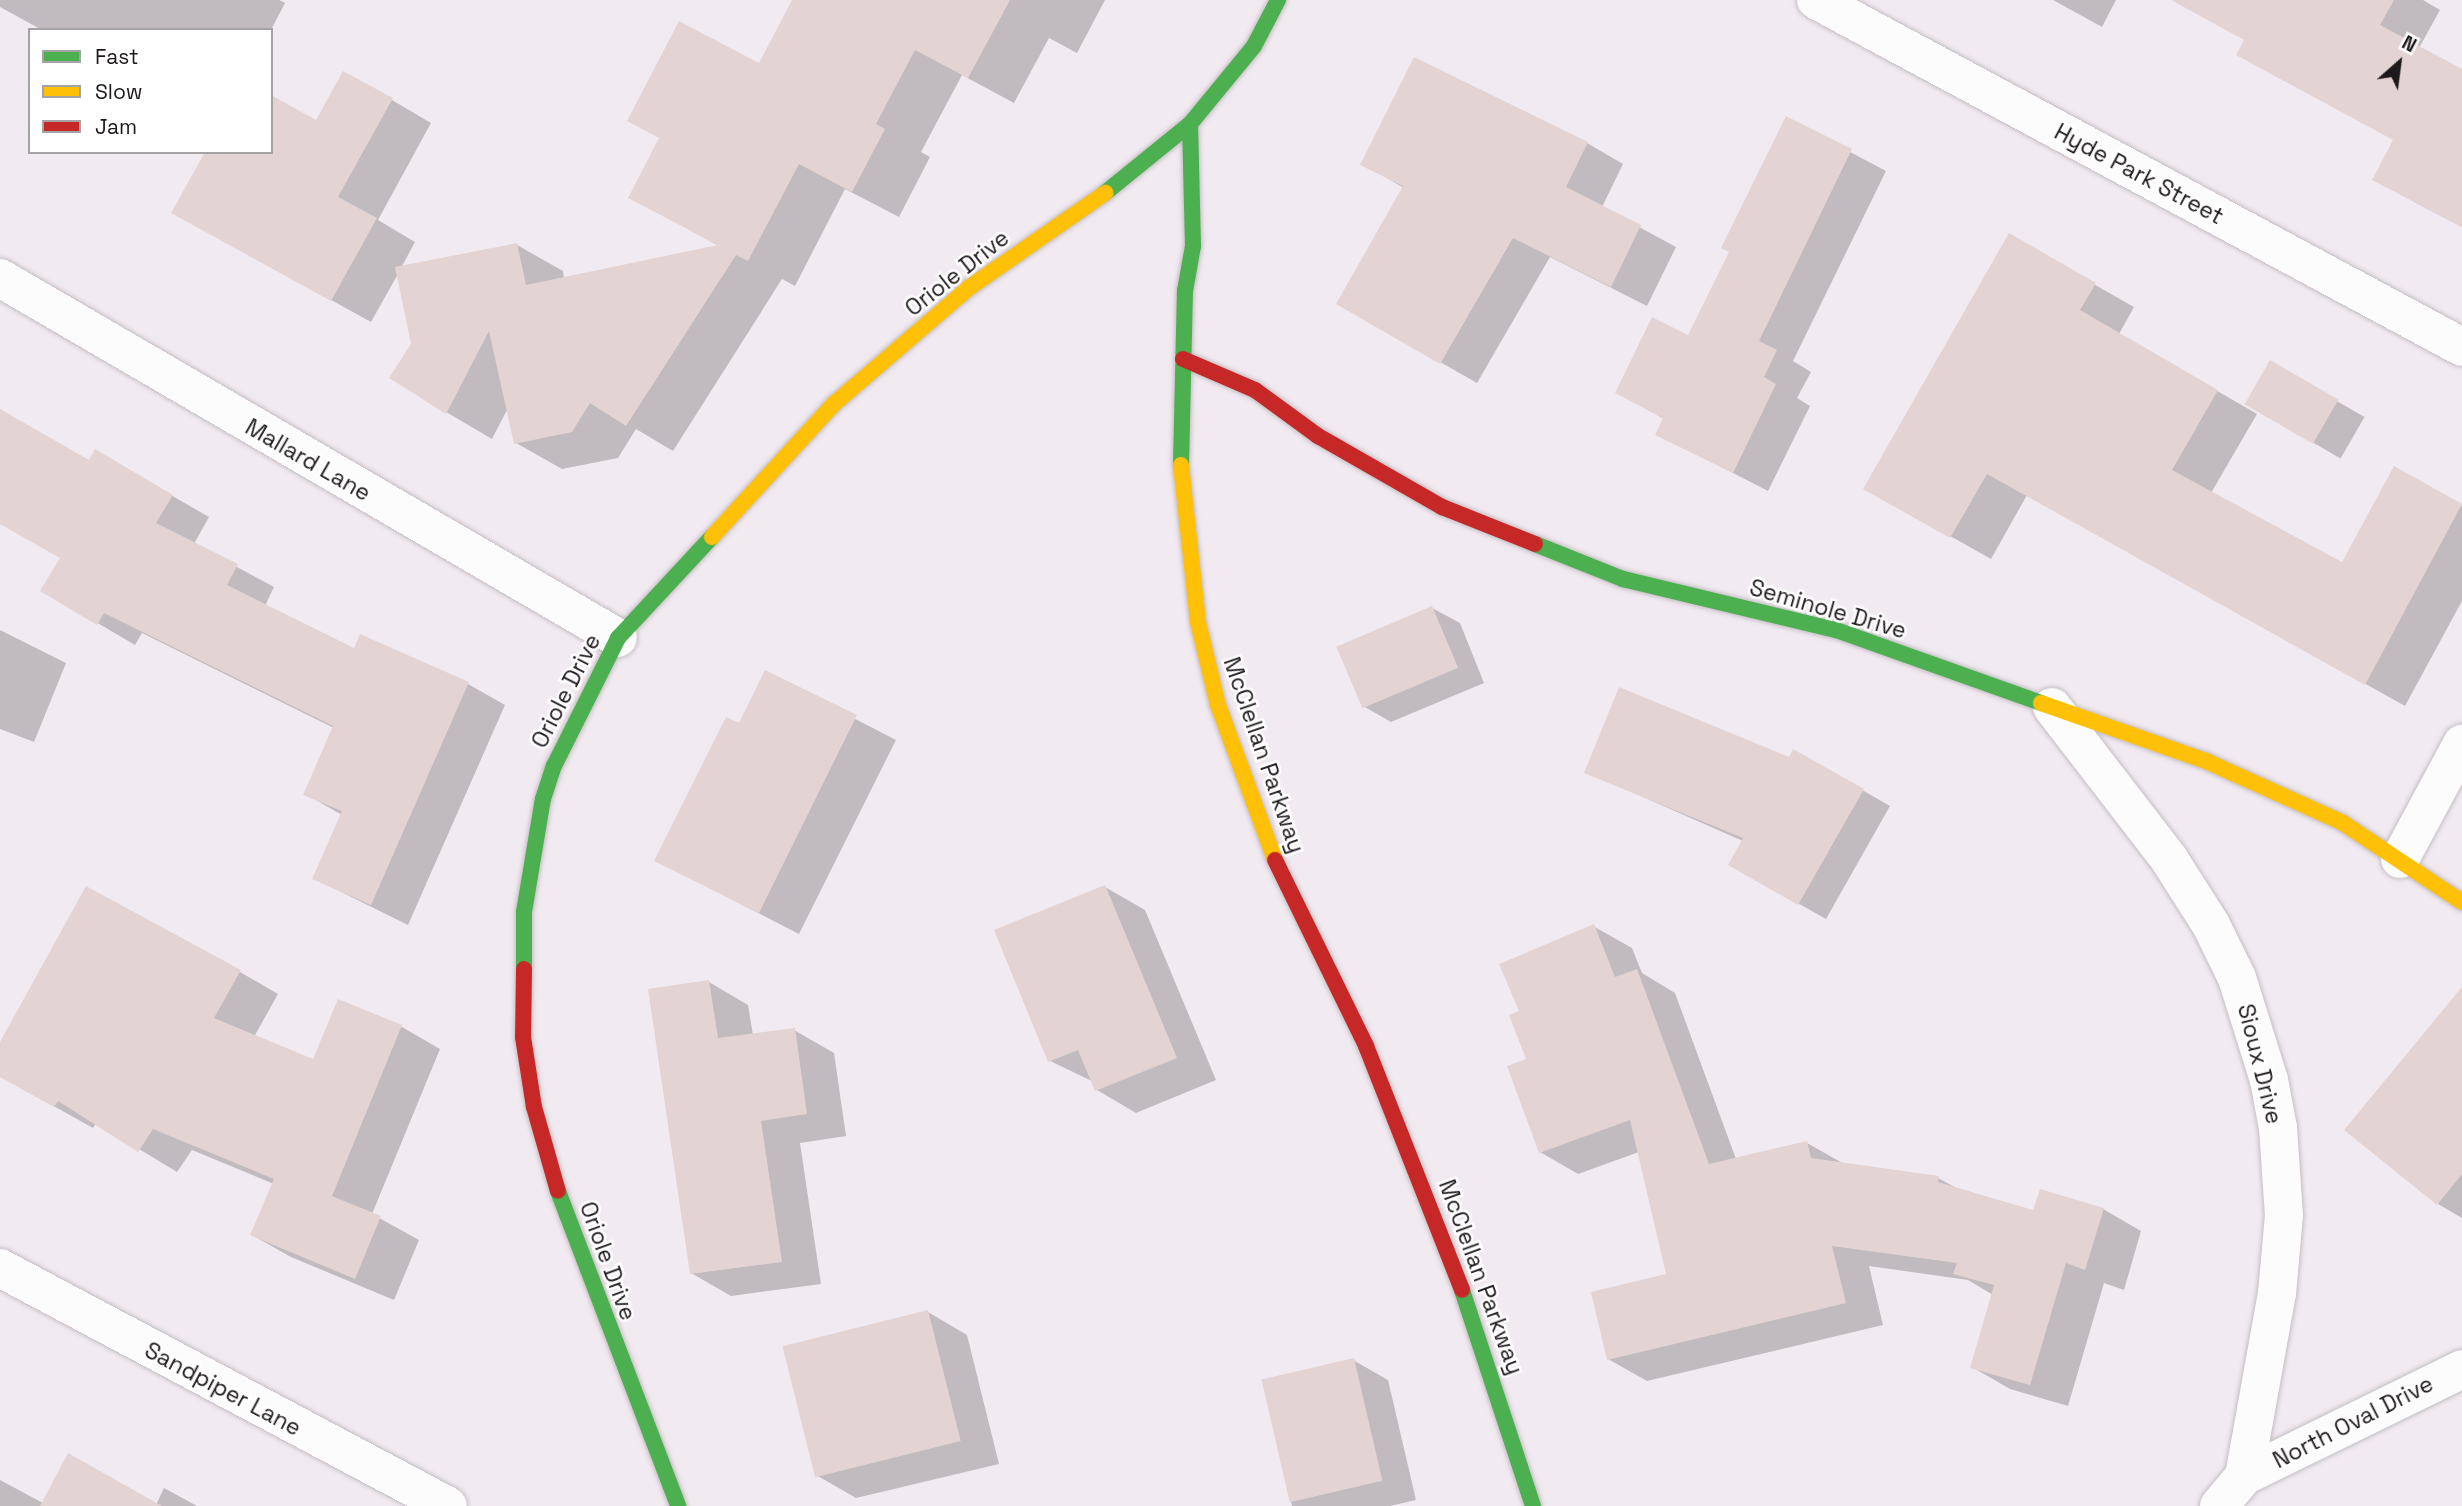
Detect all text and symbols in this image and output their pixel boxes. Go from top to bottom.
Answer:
legend [28,28,273,154]
north arrow [2364,28,2434,98]
text: N [2398,30,2421,58]
text: Fast [95,43,139,70]
text: Slow [95,78,143,105]
text: Jam [95,113,137,140]
street label: Hyde Park Street [2050,118,2228,230]
street label: Oriole Drive [900,224,1014,322]
street label: Mallard Lane [240,413,376,507]
street label: Seminole Drive [1746,573,1910,645]
street label: Oriole Drive [526,629,606,753]
street label: McClellan Parkway [1218,653,1310,857]
street label: Sioux Drive [2232,1001,2288,1127]
street label: McClellan Parkway [1433,1176,1529,1378]
street label: Oriole Drive [574,1198,642,1324]
street label: Sandpiper Lane [140,1336,306,1442]
street label: North Oval Drive [2268,1370,2438,1474]

